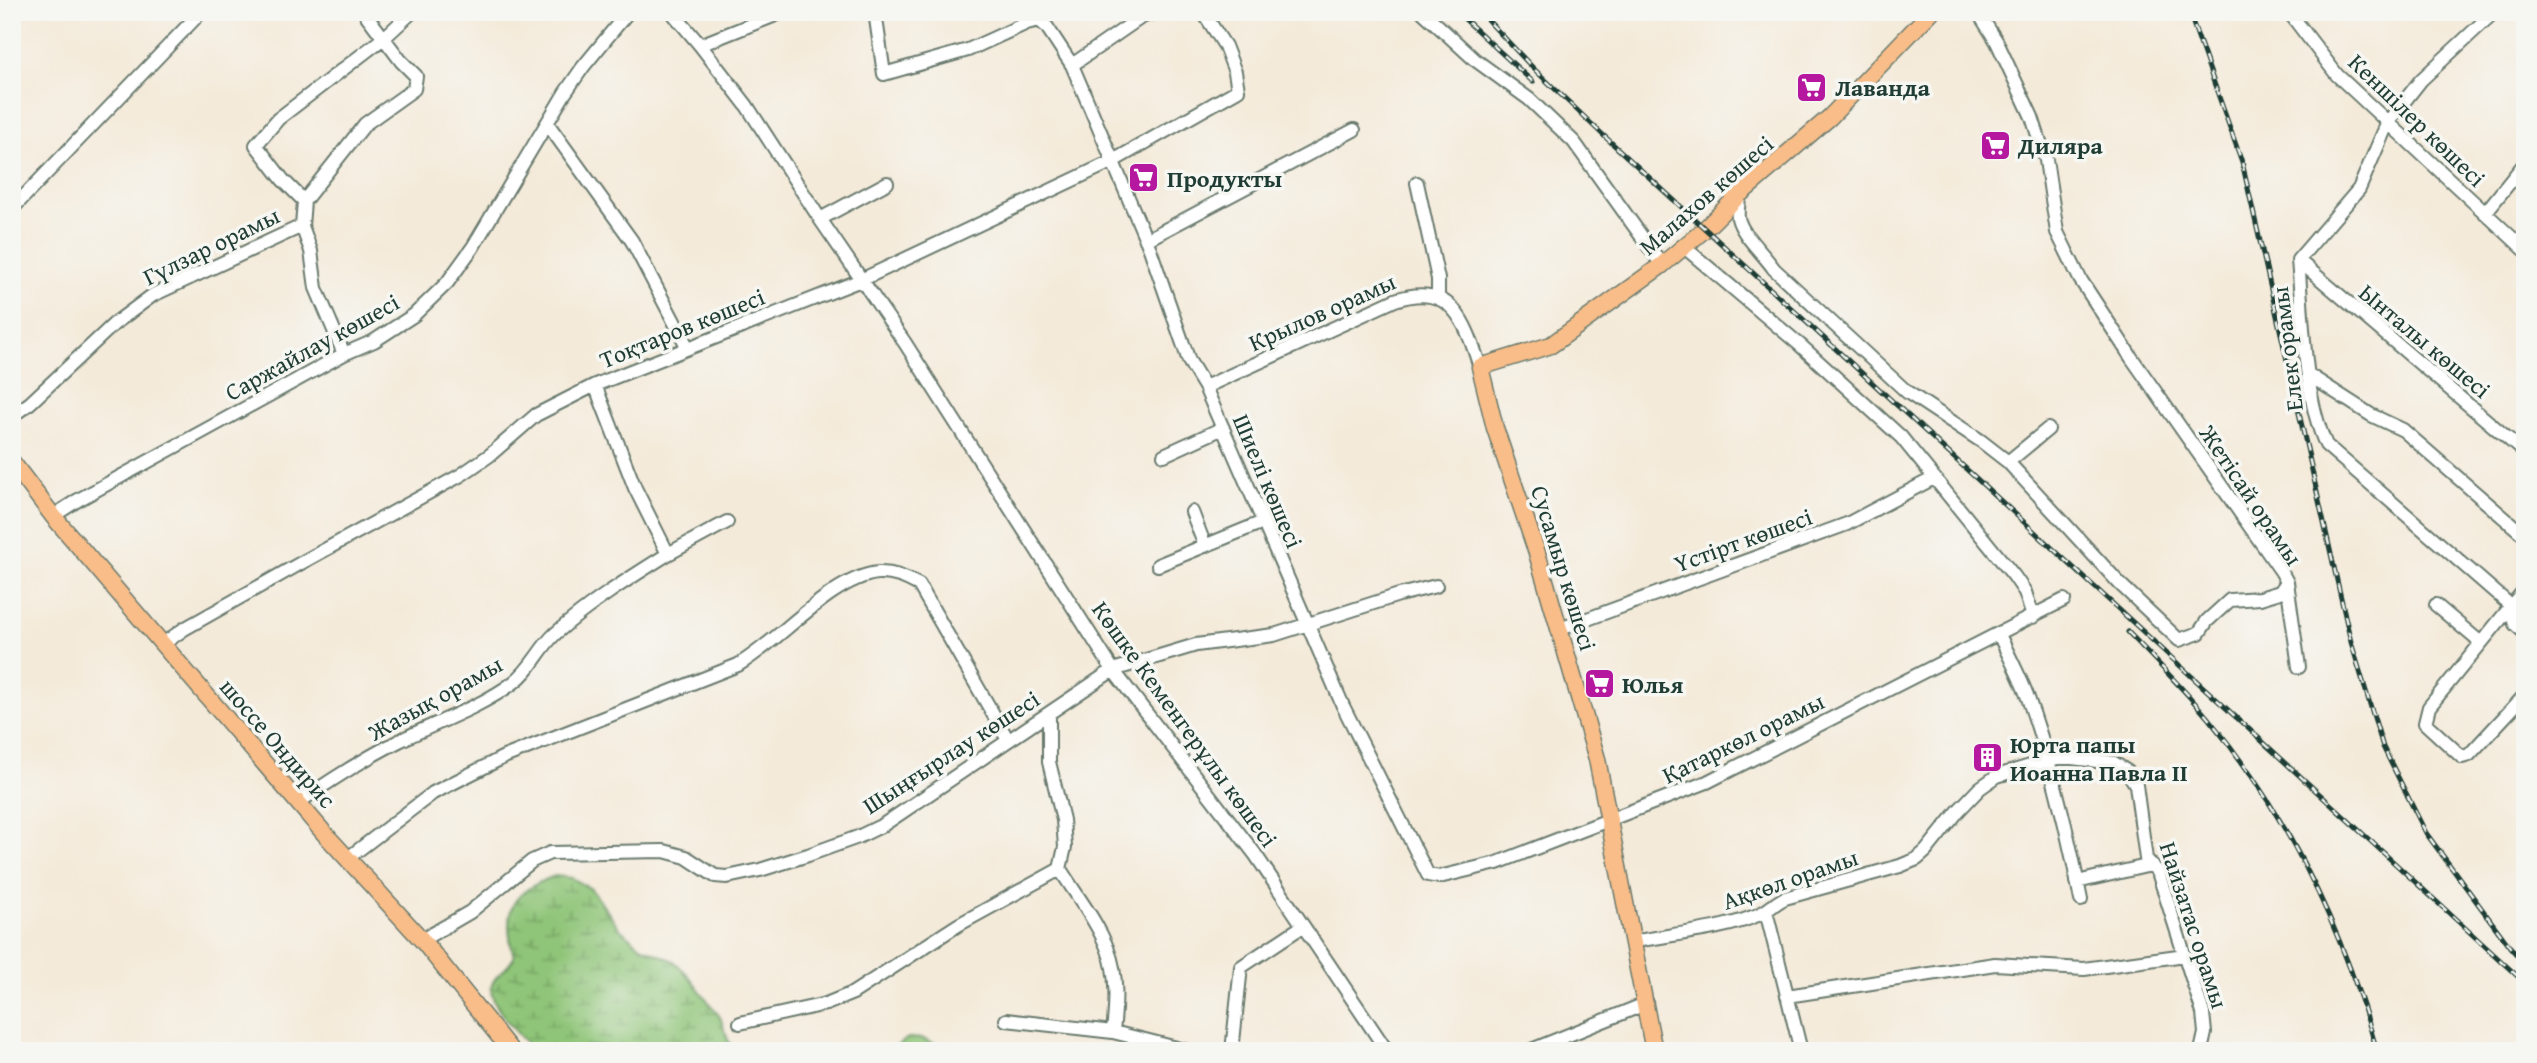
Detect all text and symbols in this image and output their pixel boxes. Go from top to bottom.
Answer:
street label: Кеншілер көшесі [2340,45,2494,195]
supermarket icon: Лаванда [1795,70,1829,104]
place label: Лаванда [1835,70,1931,105]
street label: Малахов көшесі [1631,127,1781,263]
supermarket icon: Диляра [1978,128,2012,162]
place label: Диляра [2017,128,2103,163]
supermarket icon: Продукты [1127,161,1161,195]
place label: Продукты [1167,161,1283,196]
street label: Гүлзар орамы [137,198,285,294]
street label: Крылов орамы [1243,264,1401,360]
street label: Ынталы көшесі [2352,275,2499,407]
street label: Тоқтаров көшесі [594,279,770,377]
street label: Саржайлау көшесі [218,284,406,409]
street label: Елек орамы [2262,285,2312,413]
street label: Шиелі көшесі [1224,409,1312,554]
street label: Жетісай орамы [2190,417,2311,573]
street label: Сусамыр көшесі [1522,481,1606,655]
street label: Үстірт көшесі [1669,499,1817,581]
street label: Көшке Кеменгерұлы көшесі [1084,594,1286,854]
street label: Жазық орамы [361,647,509,750]
supermarket icon: Юлья [1582,667,1616,701]
place label: Юлья [1622,667,1683,702]
street label: шоссе Ондирис [212,670,345,816]
street label: Шыңғырлау көшесі [856,681,1047,822]
street label: Қатаркөл орамы [1656,684,1830,792]
place label: Юрта папы Иоанна Павла II [2010,727,2188,790]
building icon: Юрта папы Иоанна Павла II [1970,741,2004,775]
street label: Найзатас орамы [2151,837,2237,1013]
street label: Ақкөл орамы [1718,839,1863,919]

